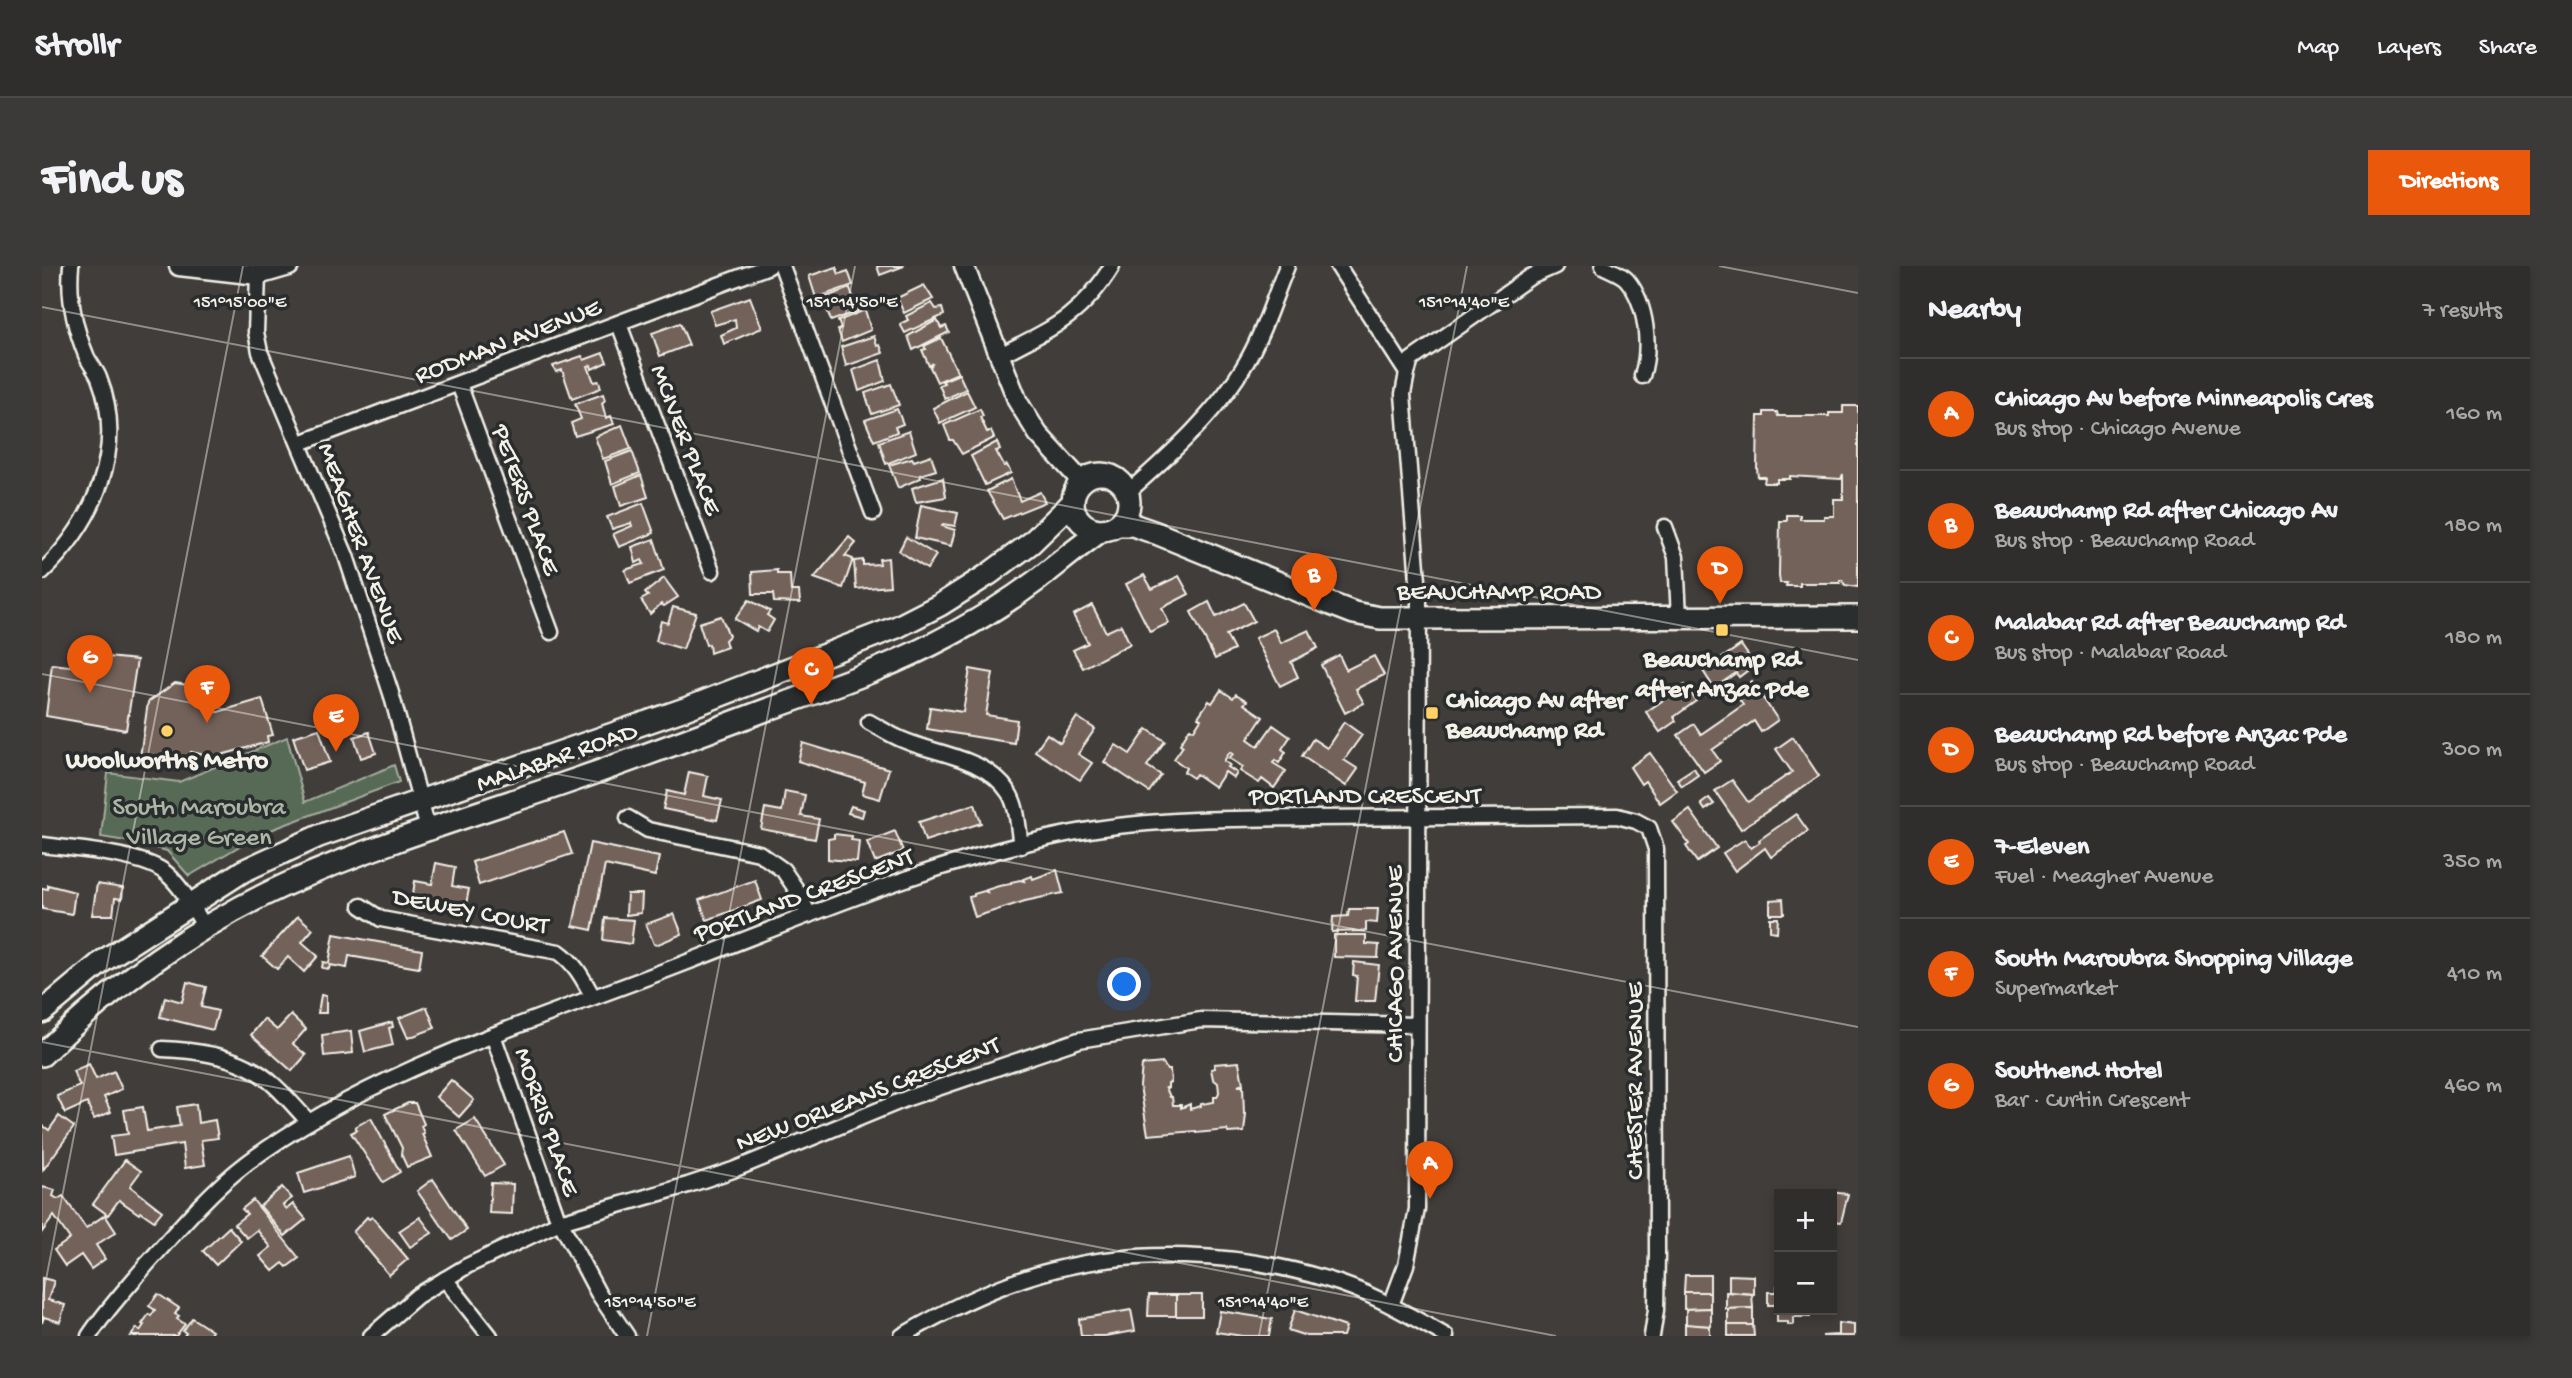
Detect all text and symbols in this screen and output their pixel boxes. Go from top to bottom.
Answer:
text: Strollr [35,29,119,67]
text: Map [2297,34,2339,63]
text: Layers [2377,34,2441,63]
text: Share [2479,34,2537,63]
button: Directions [2368,150,2530,215]
text: Find us [42,153,182,211]
text: 151°15'00"E [193,293,287,314]
street label: RODMAN AVENUE [411,293,607,393]
text: 151°14'50"E [806,293,898,314]
text: 151°14'40"E [1418,293,1510,314]
text: Nearby [1928,294,2021,329]
text: 7 results [2422,298,2502,325]
street label: MCIVER PLACE [641,361,727,521]
text: Chicago Av before Minneapolis Cres [1995,385,2373,416]
text: A [1944,401,1958,428]
text: 160 m [2446,401,2502,428]
text: Bus stop · Chicago Avenue [1995,416,2241,443]
street label: PETERS PLACE [482,420,566,581]
street label: MEAGHER AVENUE [308,439,410,649]
text: Beauchamp Rd after Chicago Av [1995,497,2338,528]
text: B [1945,513,1957,540]
text: 180 m [2445,513,2502,540]
text: Bus stop · Beauchamp Road [1995,528,2254,555]
pin: D [1697,546,1743,604]
pin: B [1291,553,1337,611]
street label: BEAUCHAMP ROAD [1396,579,1601,610]
text: Malabar Rd after Beauchamp Rd [1995,609,2345,640]
marker: Beauchamp Rd after Anzac Pde [1714,622,1730,638]
text: C [1945,625,1957,652]
text: 180 m [2445,625,2502,652]
pin: G [67,635,113,693]
text: Bus stop · Malabar Road [1995,640,2226,667]
place label: Beauchamp Rd after Anzac Pde [1634,646,1810,707]
pin: C [788,647,834,705]
pin: F [184,665,230,723]
place label: Chicago Av after Beauchamp Rd [1445,687,1629,748]
pin: E [313,694,359,752]
marker: Chicago Av after Beauchamp Rd [1424,705,1440,721]
street label: MALABAR ROAD [473,717,642,801]
text: Beauchamp Rd before Anzac Pde [1995,721,2347,752]
marker: Woolworths Metro [159,723,175,739]
text: D [1944,737,1959,764]
text: 300 m [2442,737,2502,764]
place label: Woolworths Metro [65,747,269,778]
text: Bus stop · Beauchamp Road [1995,752,2254,779]
street label: PORTLAND CRESCENT [1248,783,1482,814]
park label: South Maroubra Village Green [112,794,287,855]
text: 7-Eleven [1995,833,2089,864]
street label: PORTLAND CRESCENT [689,843,920,952]
text: E [1944,849,1958,876]
text: 350 m [2443,849,2502,876]
text: Fuel · Meagher Avenue [1995,864,2213,891]
street label: CHICAGO AVENUE [1382,865,1413,1063]
street label: DEWEY COURT [388,883,552,944]
text: South Maroubra Shopping Village [1995,945,2353,976]
text: F [1945,961,1957,988]
text: 410 m [2447,961,2502,988]
your location [1107,967,1141,1001]
text: Supermarket [1995,976,2117,1003]
street label: CHESTER AVENUE [1622,982,1653,1180]
street label: NEW ORLEANS CRESCENT [732,1031,1006,1161]
street label: MORRIS PLACE [505,1044,585,1201]
text: Southend Hotel [1995,1057,2163,1088]
text: G [1944,1073,1958,1100]
text: 460 m [2445,1073,2502,1100]
text: Bar · Curtin Crescent [1995,1088,2189,1115]
pin: A [1407,1141,1453,1199]
map controls [1774,1189,1837,1315]
button: + [1774,1189,1837,1252]
button: − [1774,1252,1837,1315]
text: 151°14'50"E [604,1293,696,1314]
text: 151°14'40"E [1217,1293,1309,1314]

